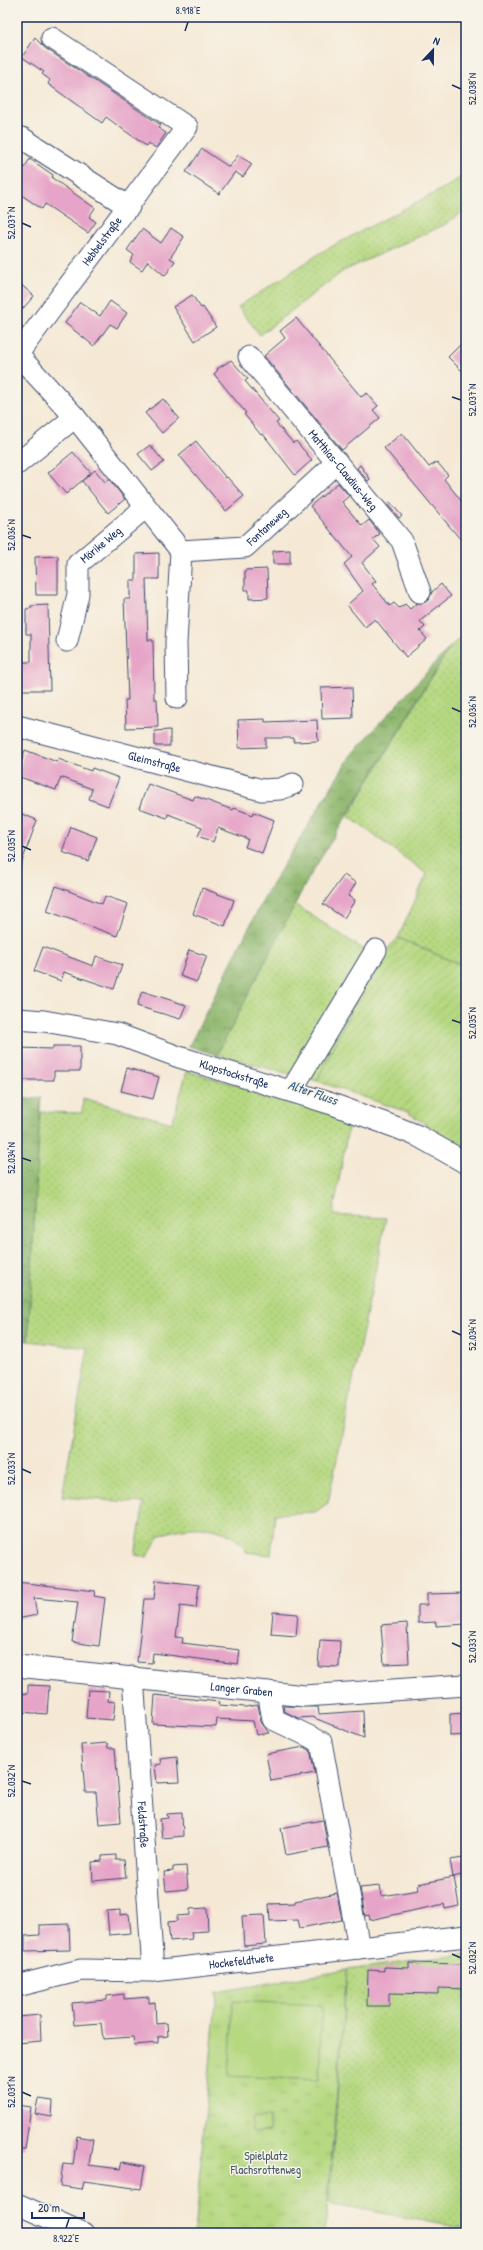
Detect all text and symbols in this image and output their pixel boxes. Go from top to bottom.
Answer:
text: 8.918°E [176,4,201,17]
north arrow [413,30,453,70]
text: N [431,33,442,48]
text: 52.038°N [466,73,479,105]
text: 52.037°N [5,207,18,239]
street label: Hebbelstraße [77,213,126,269]
text: 52.037°N [466,384,479,416]
street label: Matthias-Claudius-Weg [305,426,382,514]
street label: Fontaneweg [242,503,291,550]
text: 52.036°N [5,519,18,551]
street label: Mörike Weg [76,522,125,567]
text: 52.036°N [466,696,479,728]
street label: Gleimstraße [126,746,183,776]
text: 52.035°N [5,830,18,862]
text: 52.035°N [466,1007,479,1039]
street label: Klopstockstraße [197,1055,271,1092]
water label: Alter Fluss [286,1075,341,1109]
text: 52.034°N [5,1142,18,1174]
text: 52.034°N [466,1319,479,1351]
text: 52.033°N [5,1453,18,1485]
text: 52.033°N [466,1631,479,1663]
street label: Langer Graben [210,1677,274,1701]
text: 52.032°N [5,1765,18,1797]
street label: Feldstraße [133,1800,154,1849]
text: 52.032°N [466,1942,479,1974]
street label: Hockefeldtwete [208,1949,275,1973]
text: 52.031°N [5,2076,18,2108]
park label: Spielplatz Flachsrottenweg [230,2147,301,2178]
scale bar [32,2194,84,2220]
text: 20 m [38,2199,60,2216]
text: 8.922°E [53,2232,80,2245]

